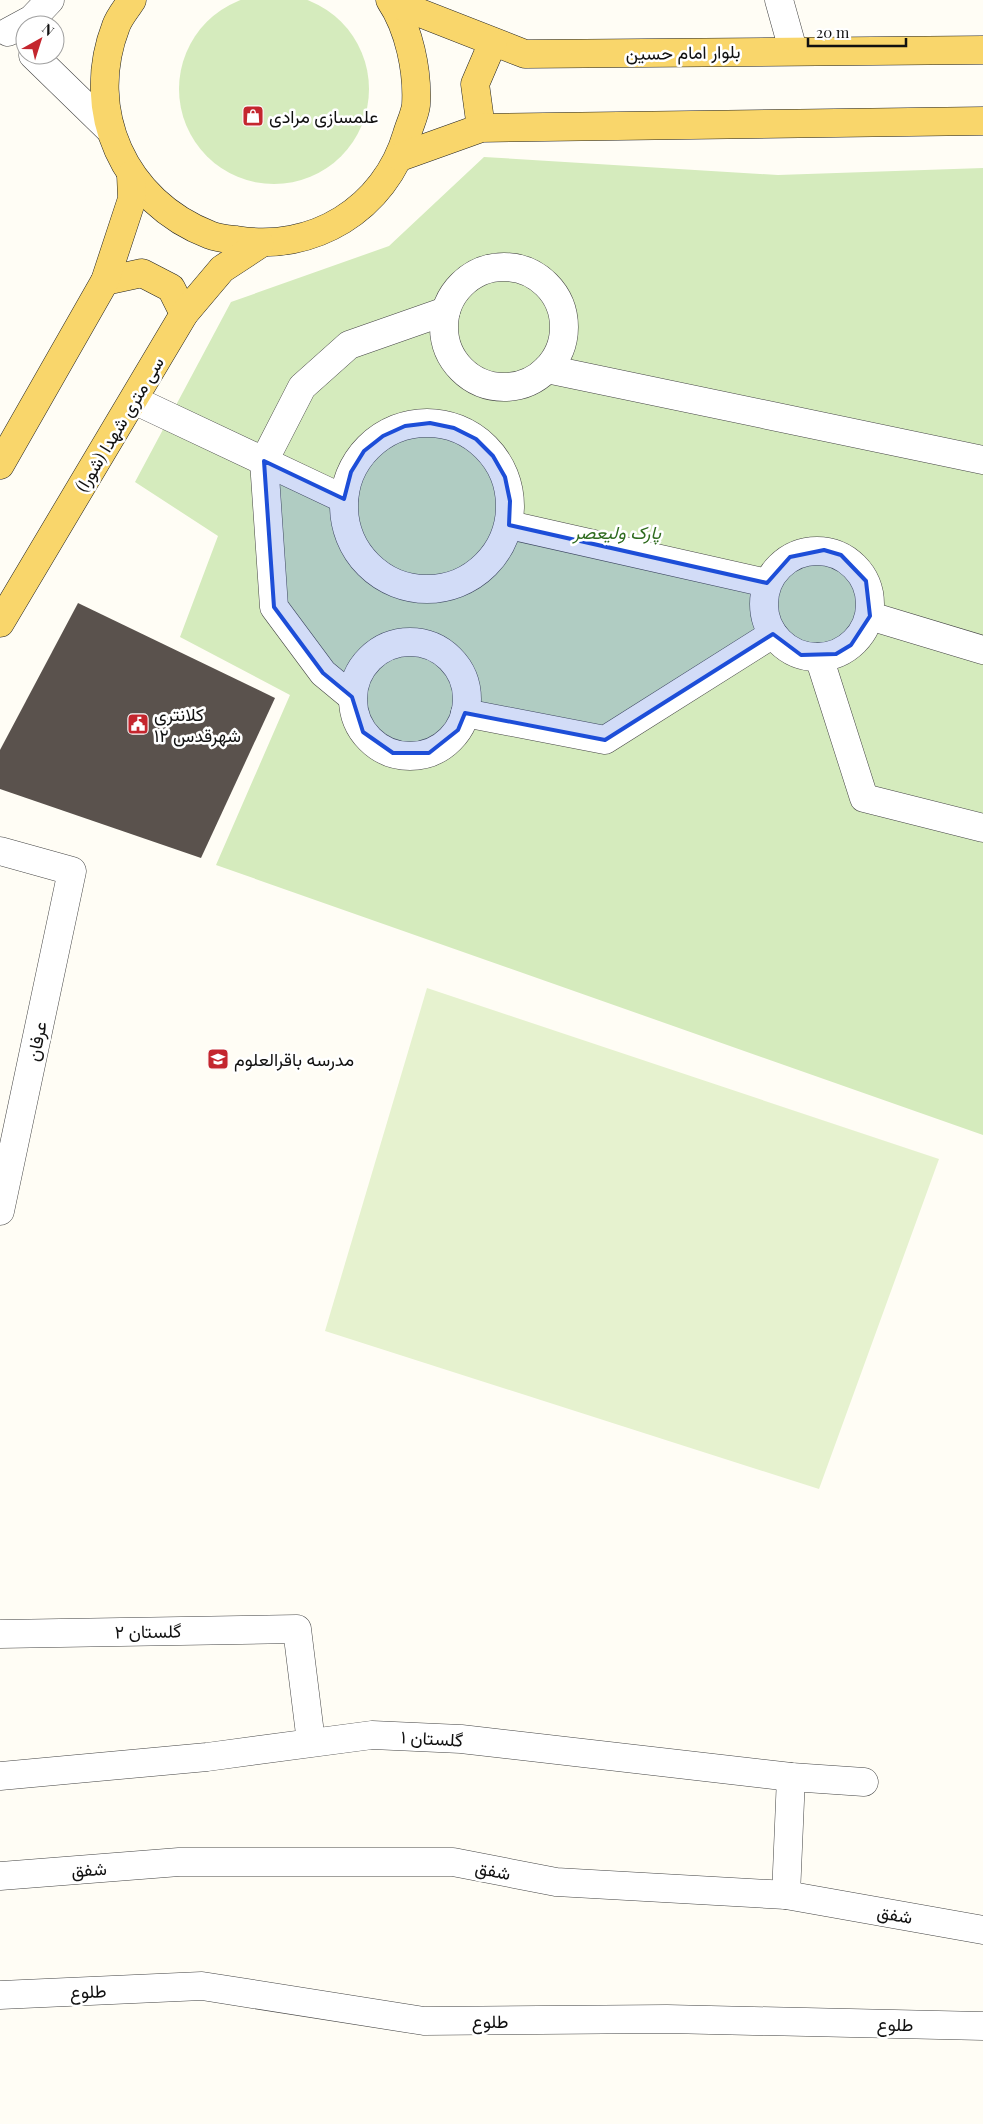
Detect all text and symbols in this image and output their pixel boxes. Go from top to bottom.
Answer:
north arrow [15,15,65,65]
scale bar [808,15,906,47]
text: N [39,19,58,40]
text: 20 m [816,22,850,42]
street label: بلوار امام حسین [625,39,741,66]
shop icon: علمسازی مرادی [241,104,265,128]
place label: علمسازی مرادی [269,104,379,128]
street label: سی متری شهدا (شورا) [69,352,169,496]
park label: پارک ولیعصر [572,520,661,545]
place label: کلانتری ۱۲ شهرقدس [154,702,241,747]
public building icon: کلانتری ۱۲ شهرقدس [126,712,150,736]
street label: عرفان [20,1019,52,1063]
school or university icon: مدرسه باقرالعلوم [206,1047,230,1071]
place label: مدرسه باقرالعلوم [234,1047,354,1072]
street label: گلستان ۲ [114,1618,182,1644]
street label: گلستان ۱ [400,1724,464,1752]
street label: شفق [473,1855,513,1885]
street label: شفق [70,1856,108,1882]
street label: شفق [875,1899,915,1929]
street label: طلوع [69,1978,107,2005]
street label: طلوع [471,2009,509,2034]
street label: طلوع [876,2012,914,2037]

